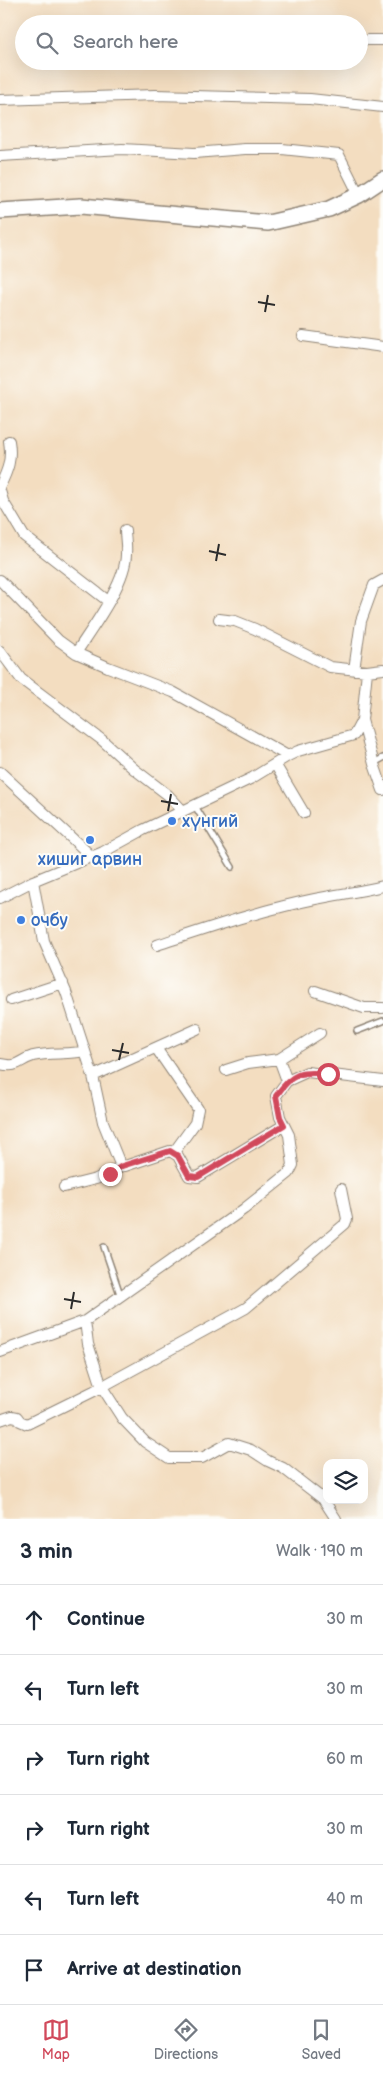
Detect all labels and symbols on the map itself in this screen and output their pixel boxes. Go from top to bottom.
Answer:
place label: хүнгий [182,811,238,832]
marker: хүнгий [166,815,178,827]
marker: хишиг арвин [84,834,96,846]
place label: хишиг арвин [38,849,142,870]
place label: очбу [31,910,69,931]
marker: очбу [15,914,27,926]
route start [317,1063,340,1086]
route end [99,1163,122,1186]

